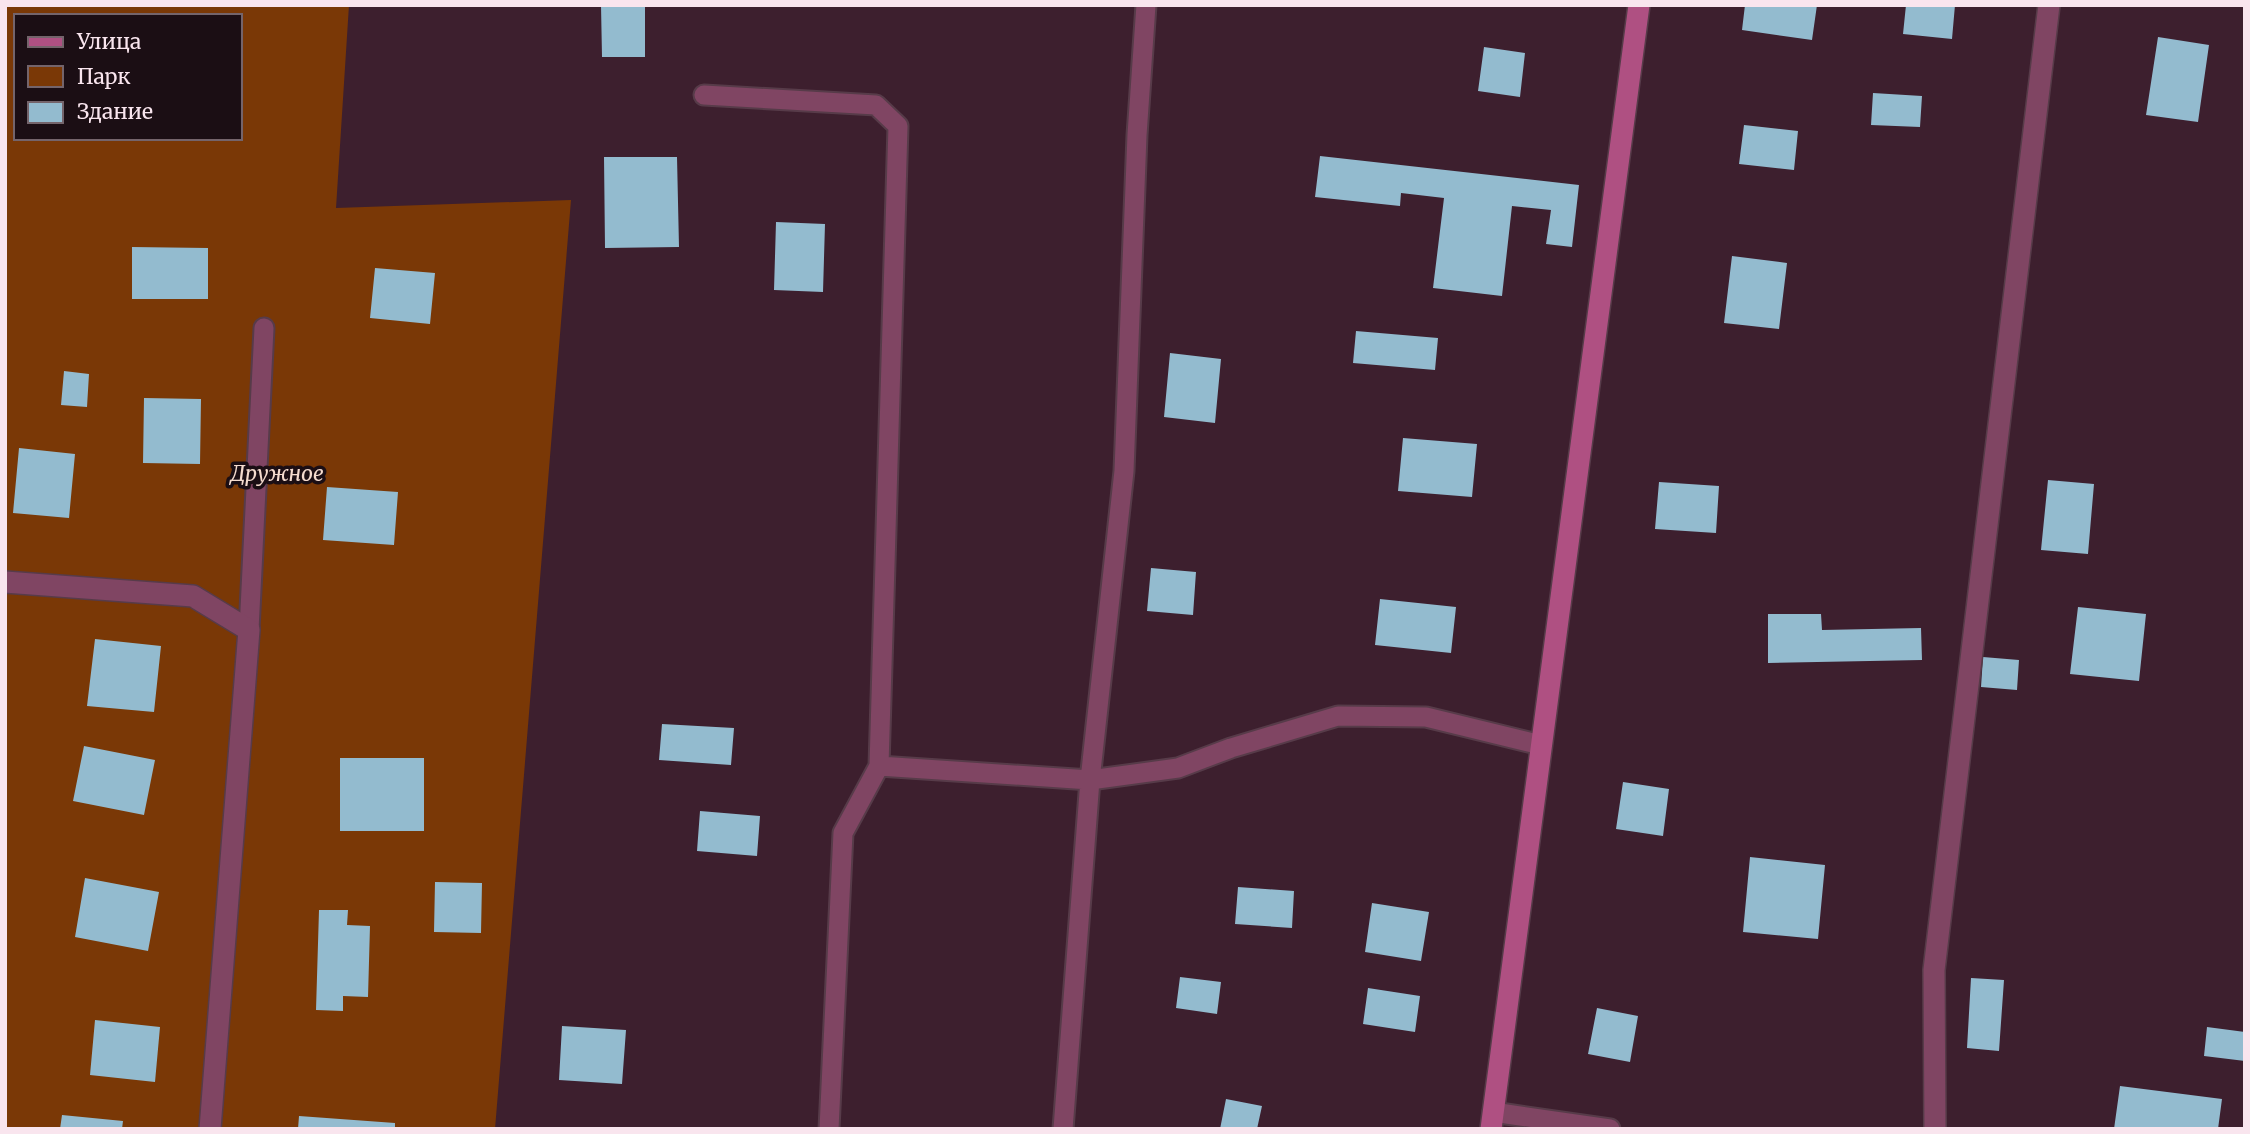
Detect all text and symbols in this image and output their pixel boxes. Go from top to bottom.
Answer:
legend [14,14,242,140]
text: Улица [76,28,141,55]
text: Парк [77,63,131,90]
text: Здание [77,98,153,125]
park label: Дружное [228,460,324,487]

